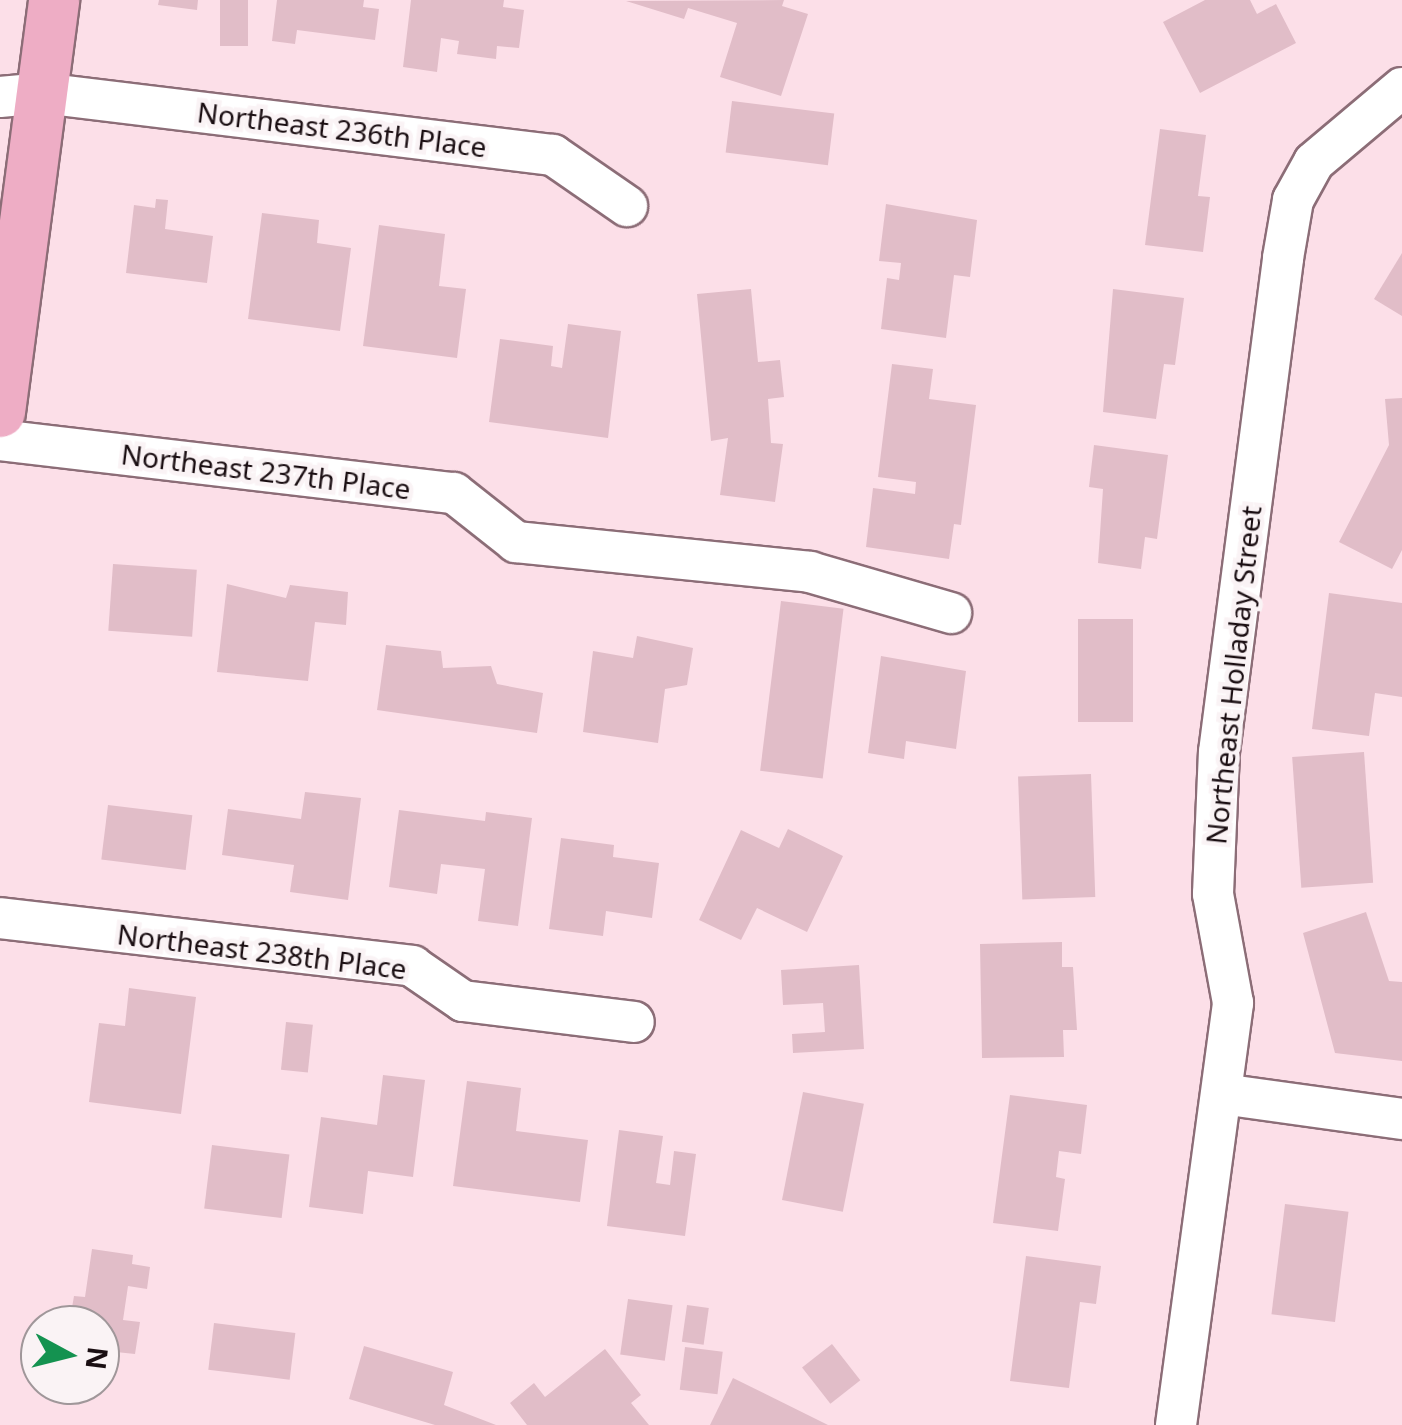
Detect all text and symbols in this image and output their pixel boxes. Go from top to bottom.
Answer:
street label: Northeast 236th Place [195,95,489,163]
street label: Northeast 237th Place [119,437,413,505]
street label: Northeast Holladay Street [1199,504,1267,846]
street label: Northeast 238th Place [115,917,409,985]
north arrow [20,1305,120,1405]
text: N [78,1345,118,1372]

